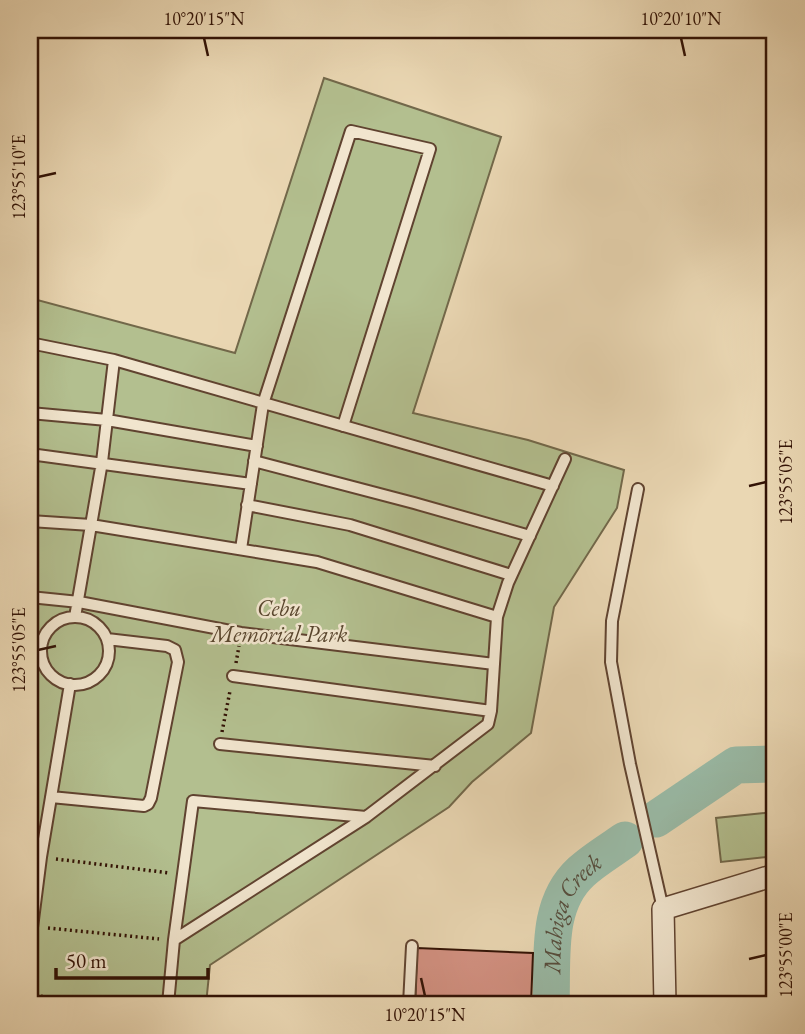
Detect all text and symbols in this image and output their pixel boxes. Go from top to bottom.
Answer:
text: 10°20'15"N [164,7,245,30]
text: 10°20'10"N [641,7,722,30]
text: 123°55'10"E [7,134,30,220]
text: 123°55'05"E [774,439,797,525]
park label: Cebu Memorial Park [208,593,348,649]
text: 123°55'05"E [7,607,30,693]
water label: Mahiga Creek [536,846,607,976]
text: 123°55'00"E [774,912,797,998]
scale bar [56,936,208,980]
text: 50 m [66,947,107,974]
text: 10°20'15"N [385,1003,466,1026]

